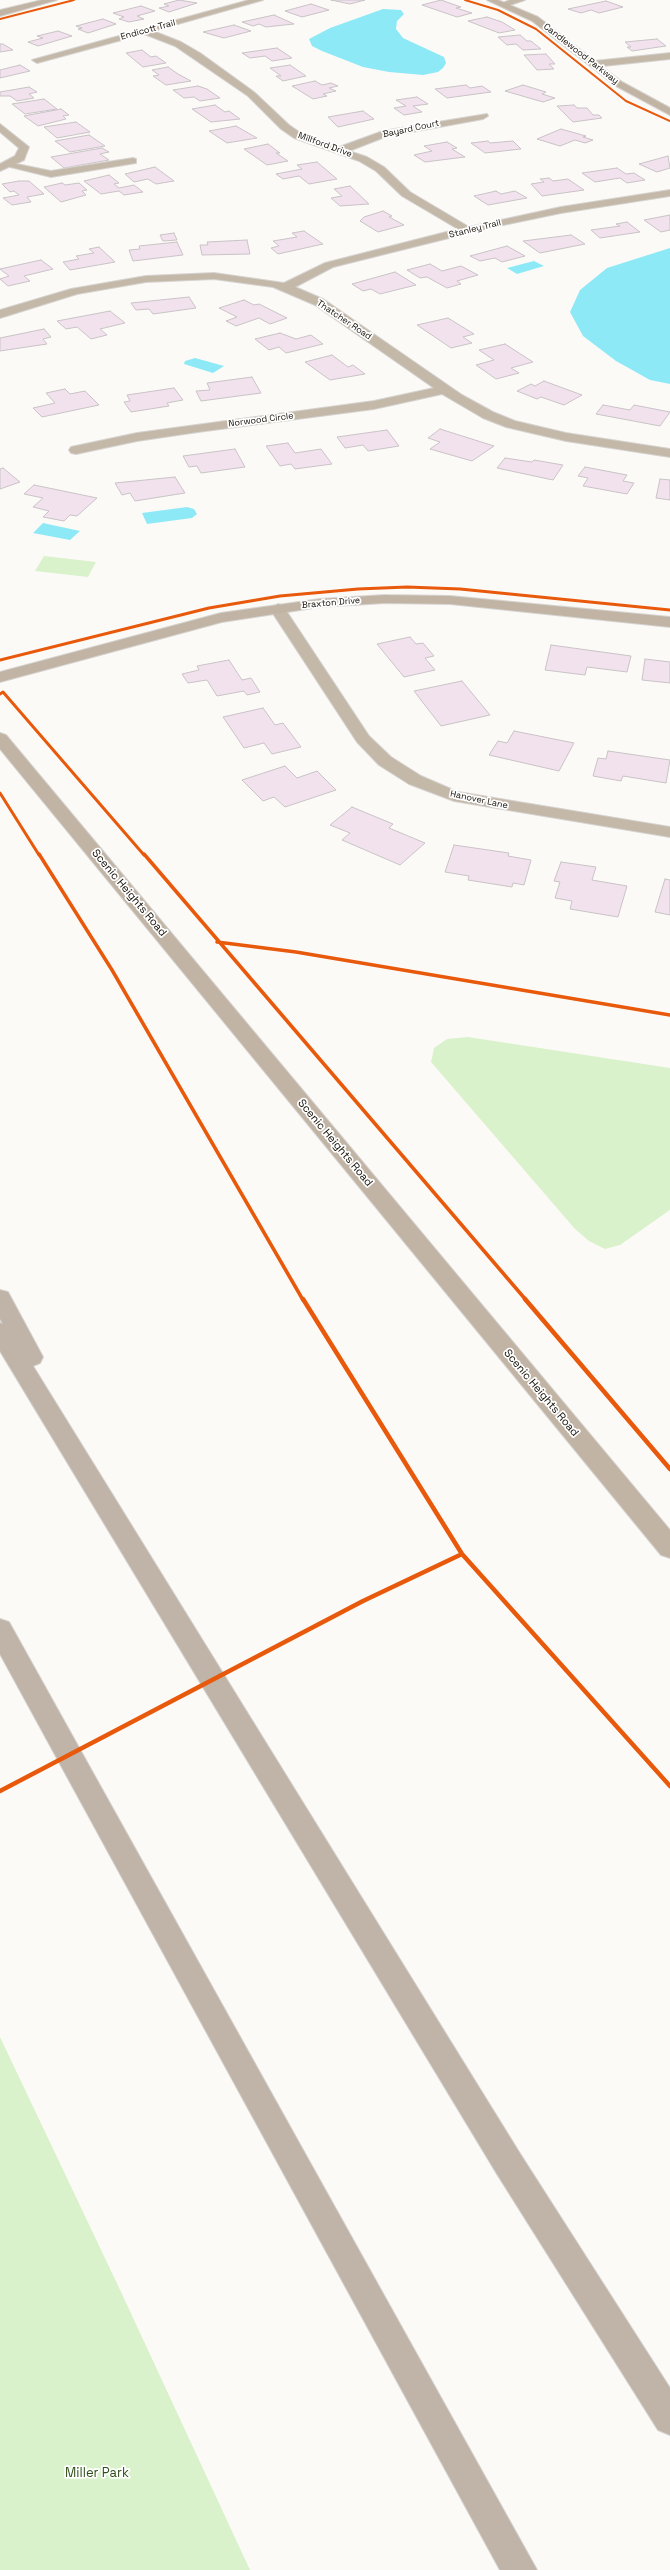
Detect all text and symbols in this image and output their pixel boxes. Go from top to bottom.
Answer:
street label: Endicott Trail [119,17,177,43]
street label: Candlewood Parkway [541,21,621,87]
street label: Bayard Court [382,118,440,140]
street label: Millford Drive [297,130,353,160]
street label: Stanley Trail [448,217,502,241]
street label: Thatcher Road [315,298,373,342]
street label: Norwood Circle [228,411,294,429]
street label: Braxton Drive [301,595,361,611]
street label: Hanover Lane [449,789,509,811]
street label: Scenic Heights Road [89,847,169,939]
street label: Scenic Heights Road [295,1097,375,1189]
street label: Scenic Heights Road [501,1347,581,1439]
park label: Miller Park [65,2465,129,2481]

